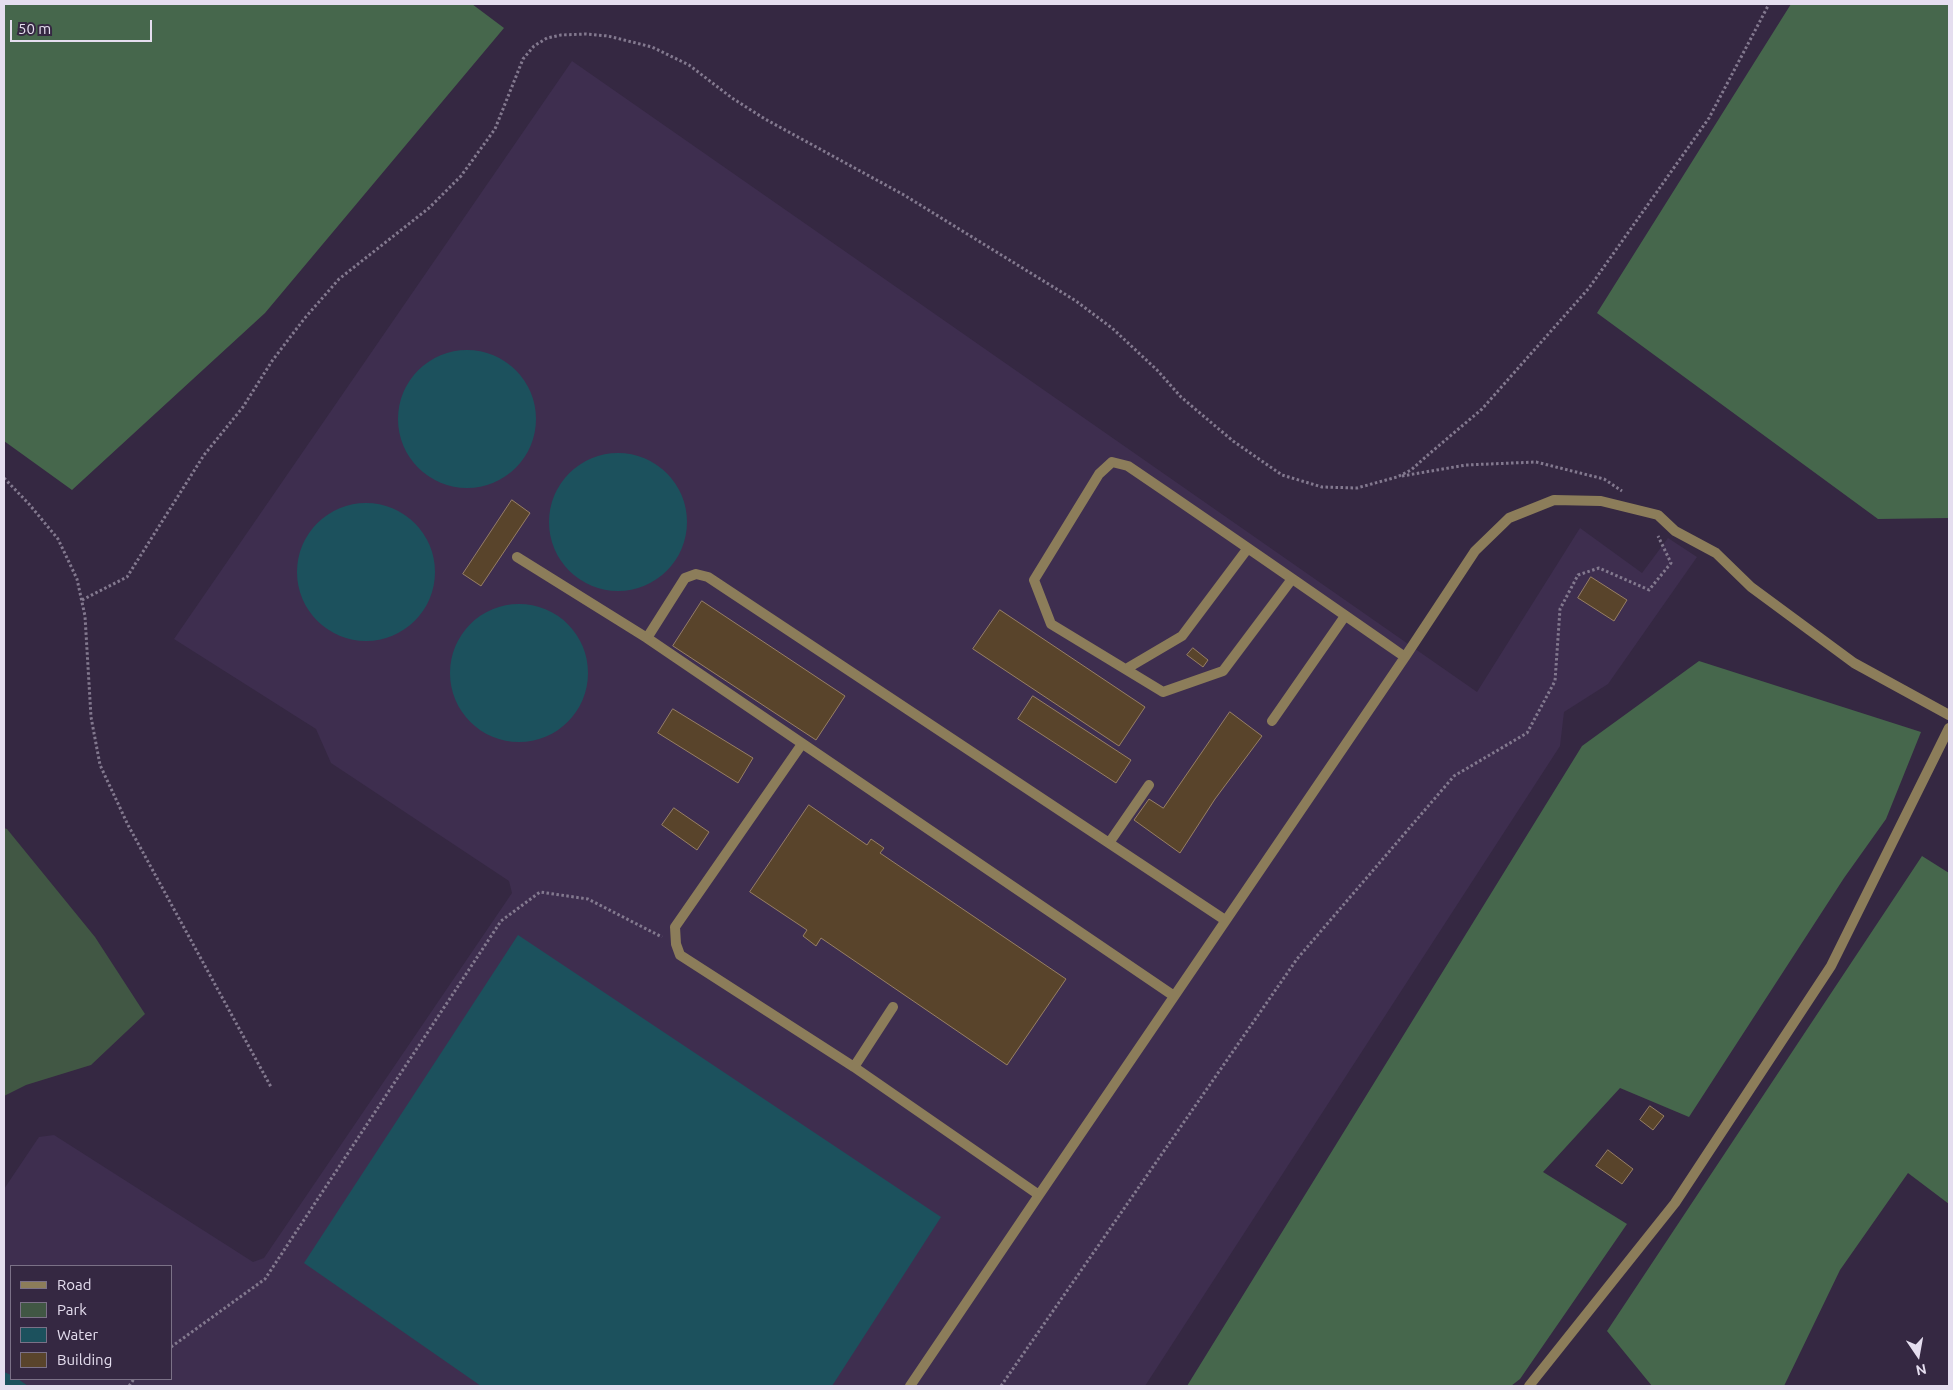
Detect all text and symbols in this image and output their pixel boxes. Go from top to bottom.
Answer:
scale bar [12,10,155,42]
text: 50 m [18,20,51,37]
legend [10,1265,172,1380]
text: Road [57,1276,92,1293]
text: Park [57,1301,87,1318]
text: Water [57,1326,98,1343]
north arrow [1893,1330,1943,1380]
text: Building [57,1351,112,1368]
text: N [1914,1361,1928,1379]

